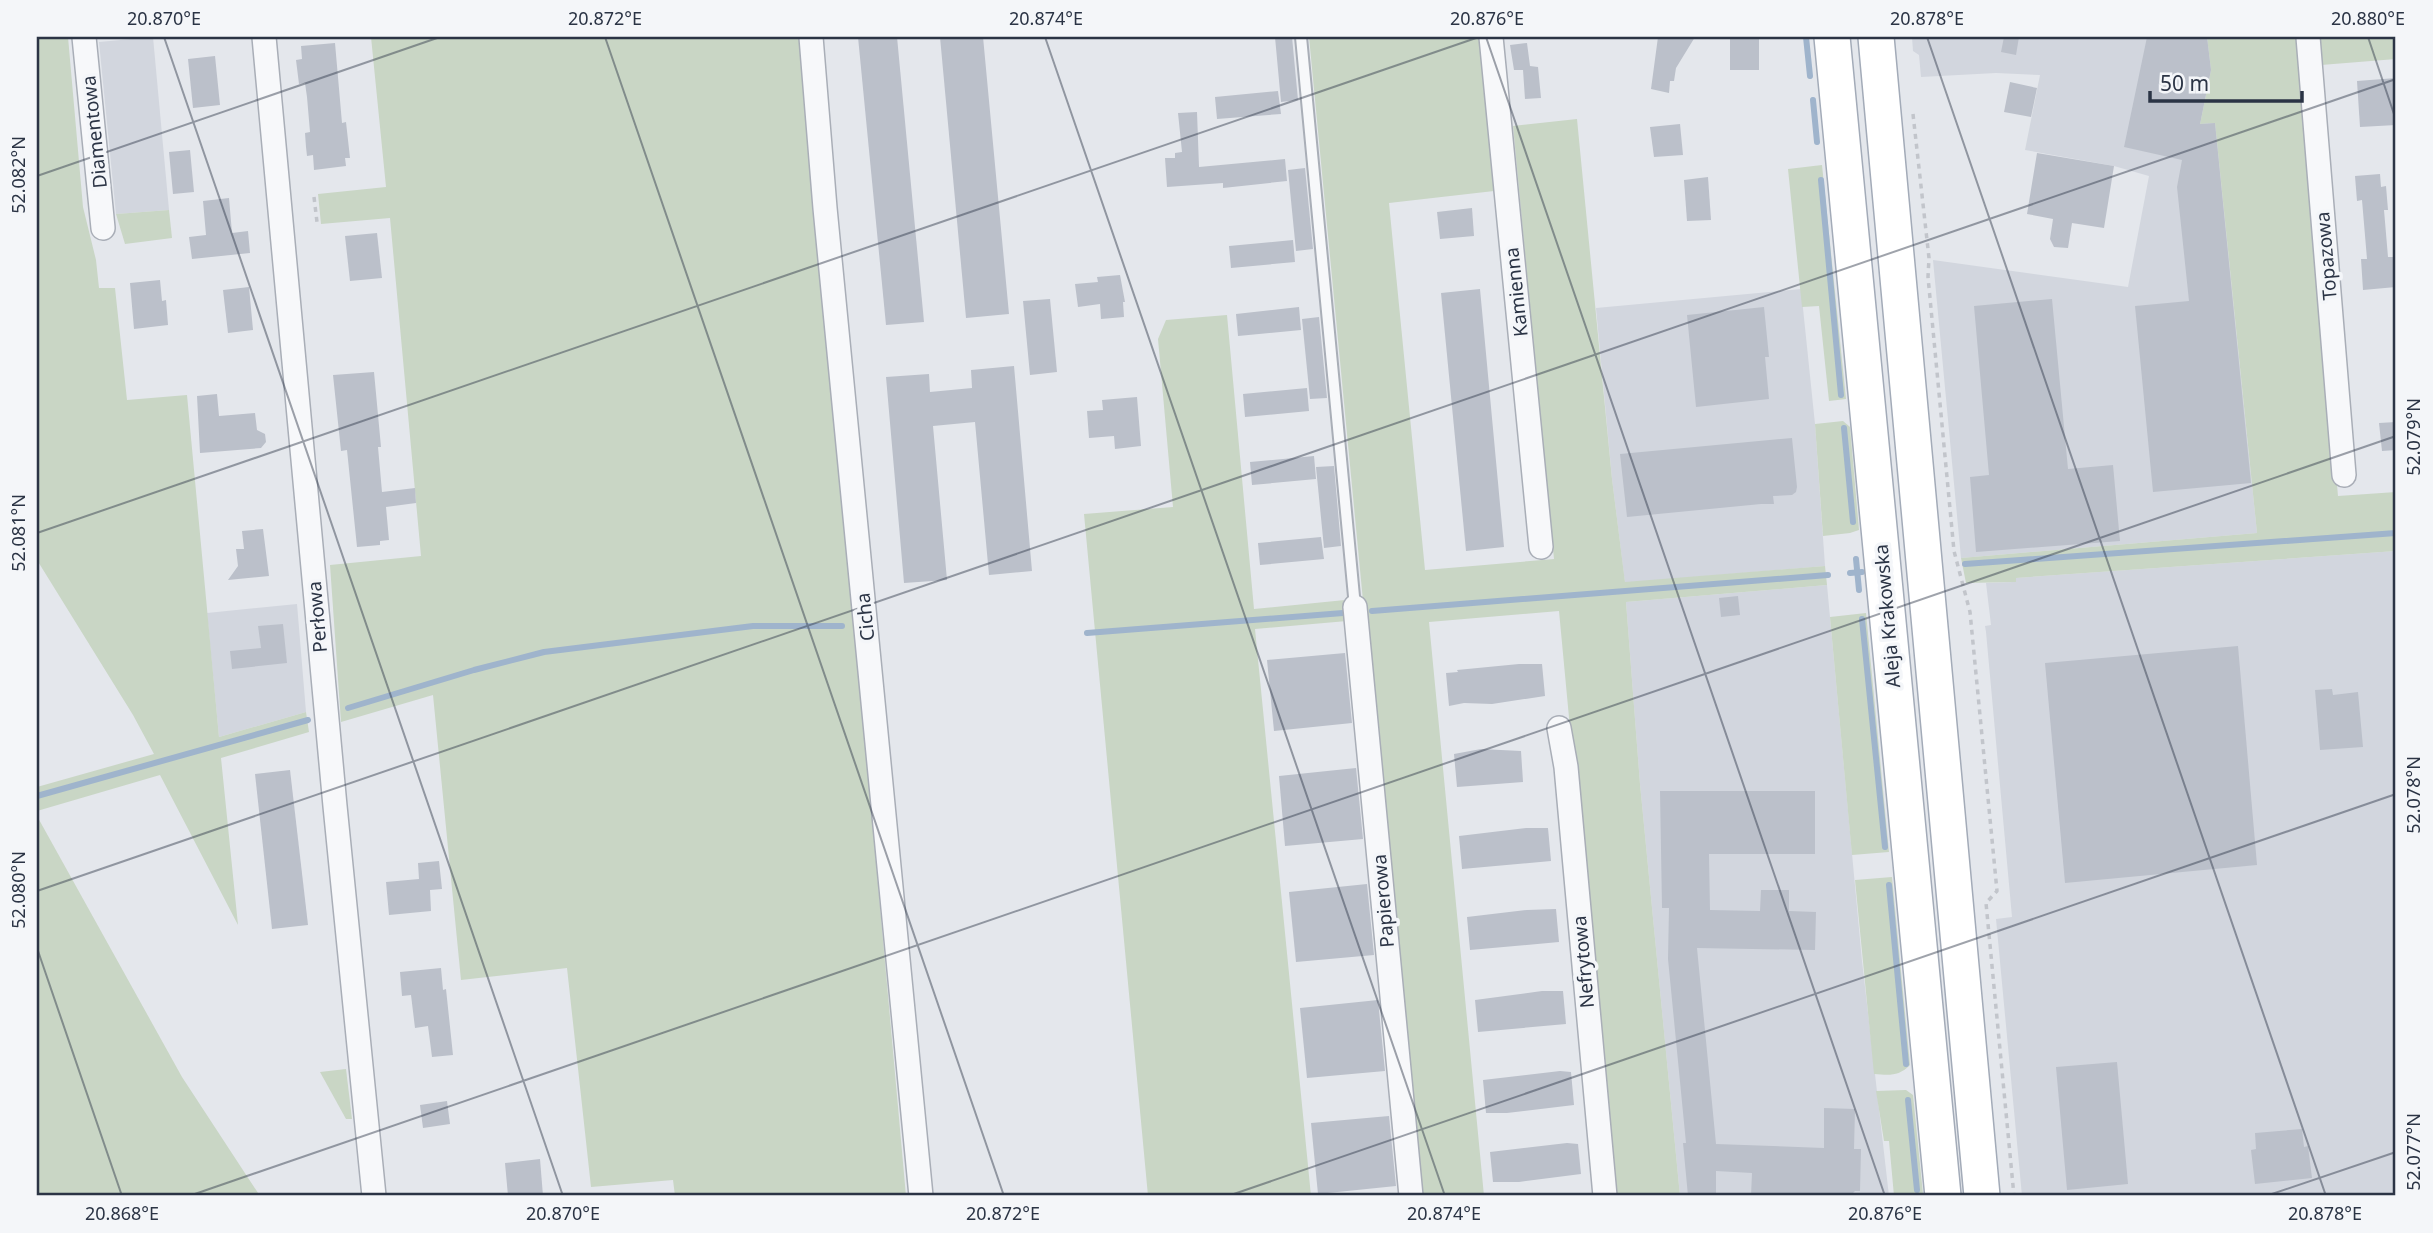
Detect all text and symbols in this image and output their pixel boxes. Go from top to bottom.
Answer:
text: 20.870°E [127,6,201,30]
text: 20.872°E [568,6,642,30]
text: 20.874°E [1009,6,1083,30]
text: 20.876°E [1450,6,1524,30]
text: 20.878°E [1890,6,1964,30]
text: 20.880°E [2331,6,2405,30]
scale bar [2150,60,2302,104]
text: 50 m [2160,69,2209,97]
street label: Diamentowa [75,74,113,190]
text: 52.082°N [6,136,30,214]
street label: Topazowa [2309,211,2343,301]
street label: Kamienna [1498,246,1534,338]
text: 52.079°N [2401,398,2425,476]
text: 52.081°N [6,494,30,572]
street label: Aleja Krakowska [1868,543,1906,689]
street label: Perłowa [301,580,333,654]
street label: Cicha [850,592,880,642]
text: 52.078°N [2401,756,2425,834]
text: 52.080°N [6,851,30,929]
street label: Papierowa [1366,853,1400,949]
street label: Nefrytowa [1566,915,1600,1009]
text: 52.077°N [2401,1113,2425,1191]
text: 20.868°E [85,1201,159,1225]
text: 20.870°E [526,1201,600,1225]
text: 20.872°E [966,1201,1040,1225]
text: 20.874°E [1407,1201,1481,1225]
text: 20.876°E [1848,1201,1922,1225]
text: 20.878°E [2288,1201,2362,1225]

